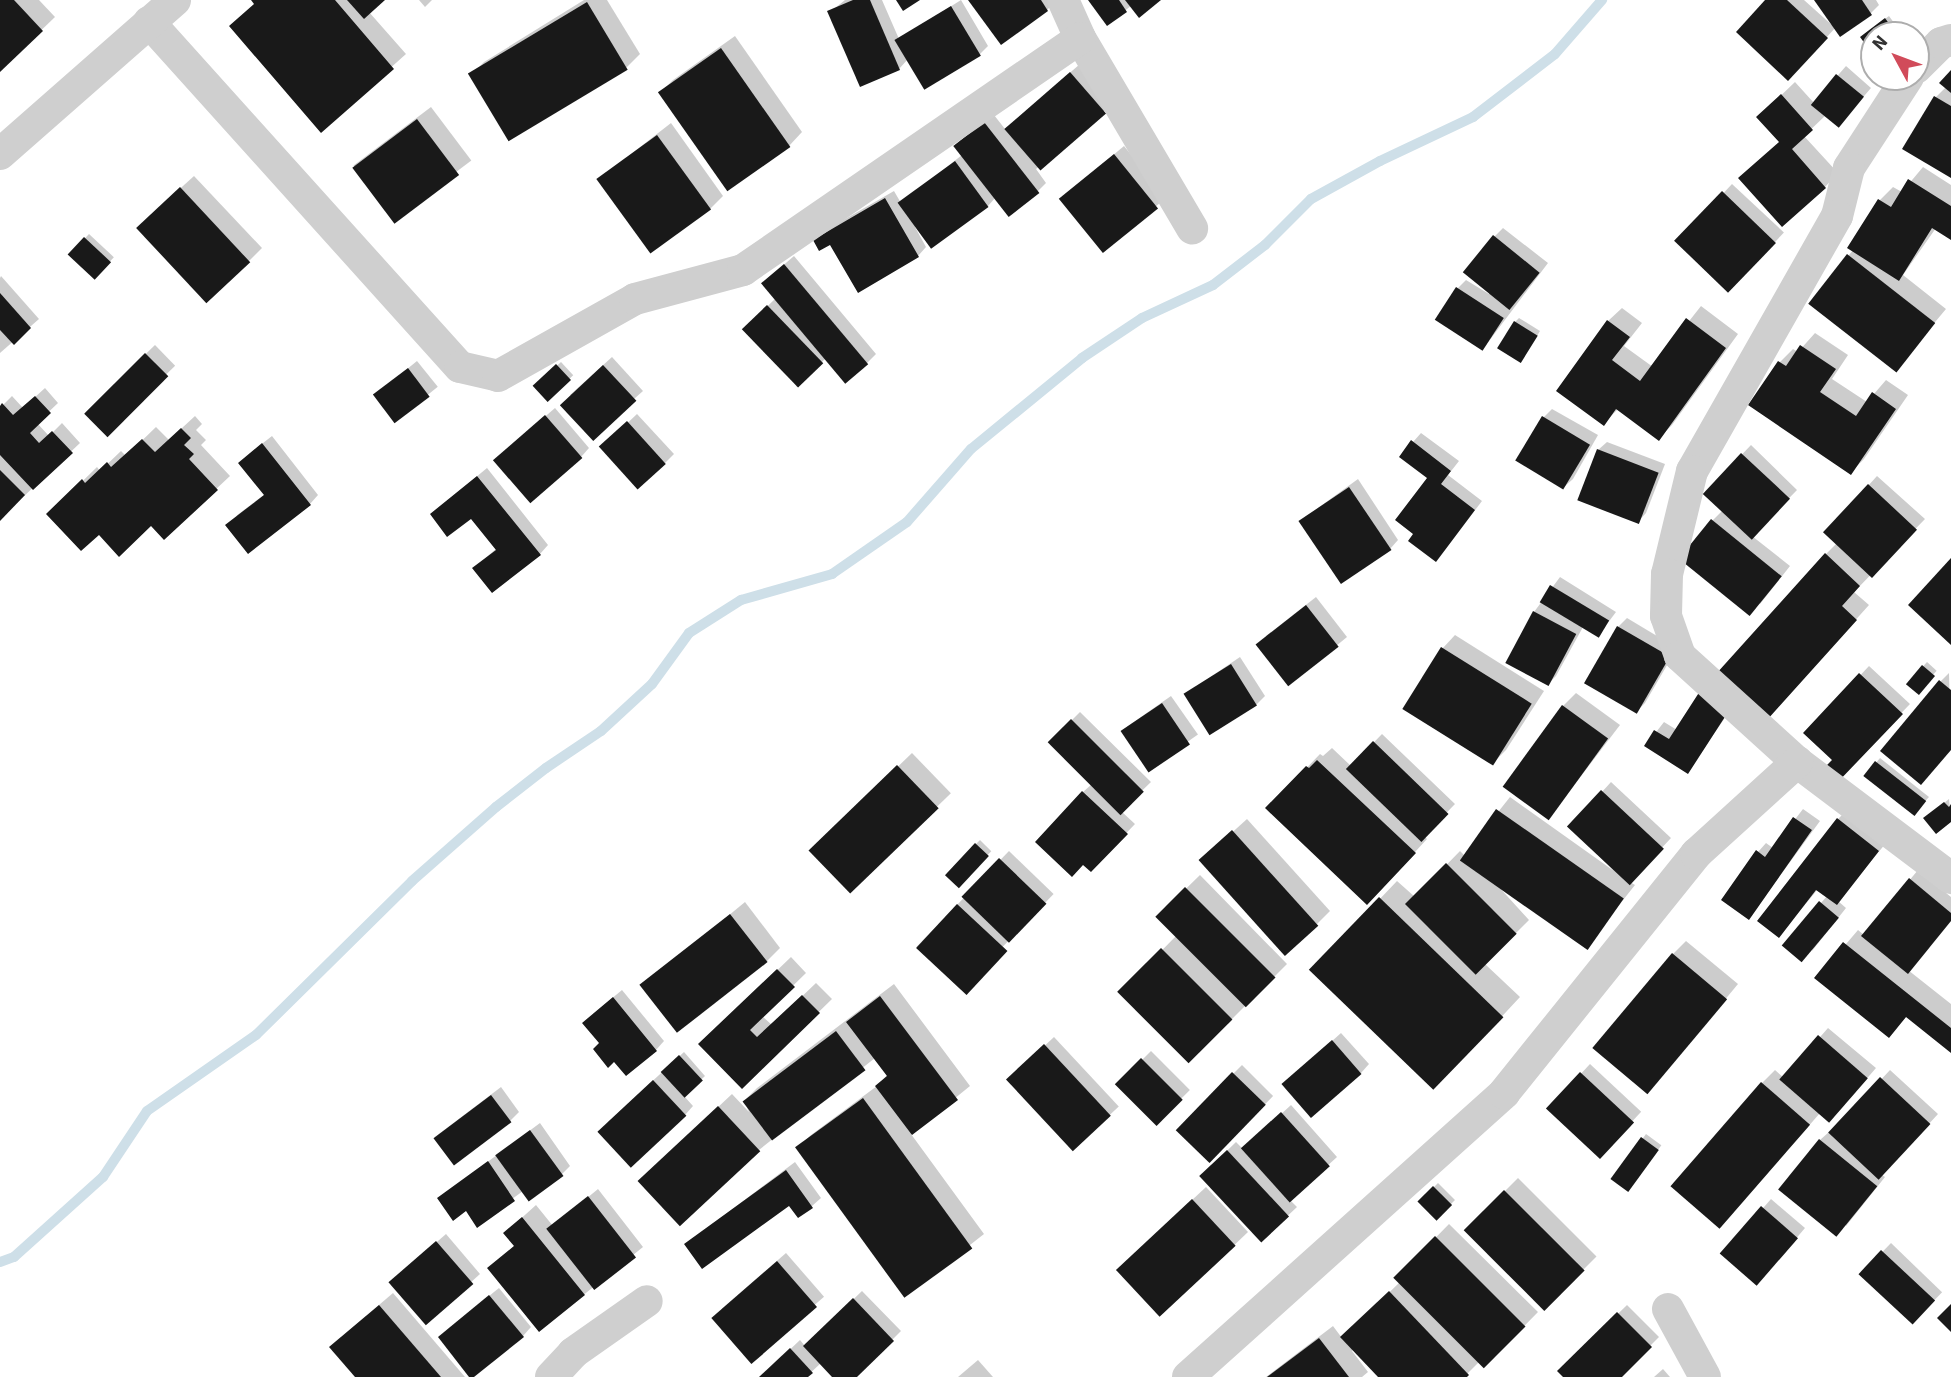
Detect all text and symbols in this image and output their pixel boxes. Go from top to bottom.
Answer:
north arrow [1860,21,1930,91]
text: N [1866,30,1895,57]

